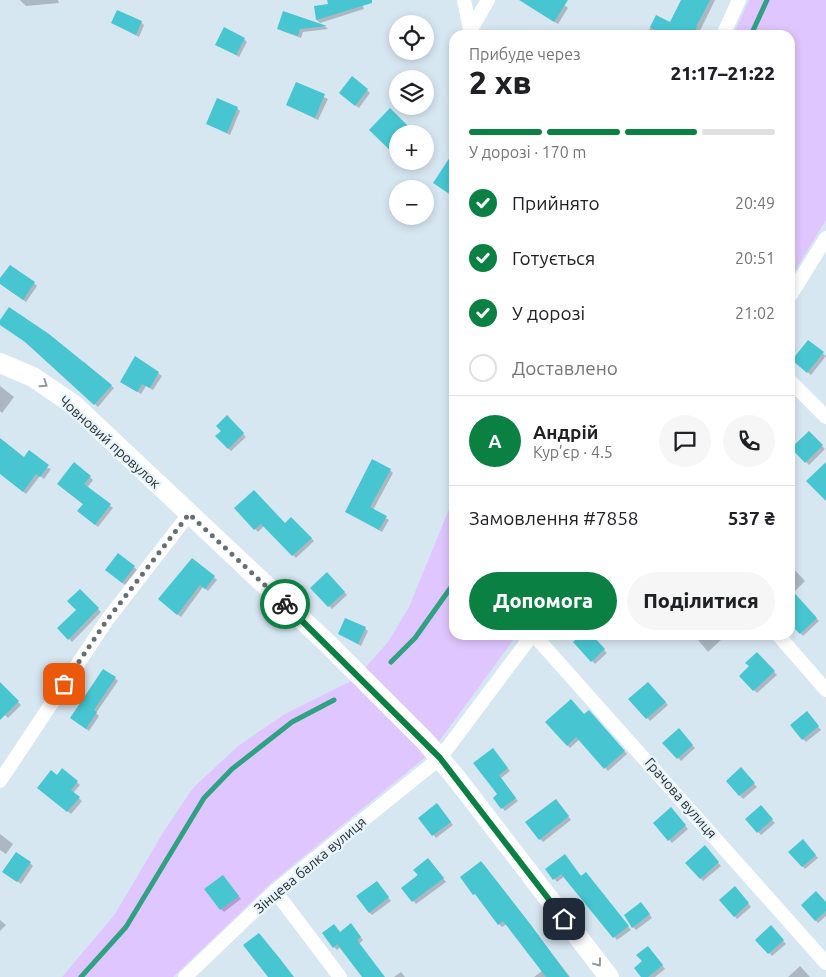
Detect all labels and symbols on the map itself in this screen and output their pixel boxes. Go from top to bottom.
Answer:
one-way arrow [38,378,47,387]
street label: Човновий провулок [56,392,164,492]
courier [260,579,310,629]
pin [43,663,85,705]
street label: Грачова вулиця [642,755,720,841]
street label: Зінцева балка вулиця [251,814,369,916]
pin [543,898,585,940]
one-way arrow [592,957,601,967]

